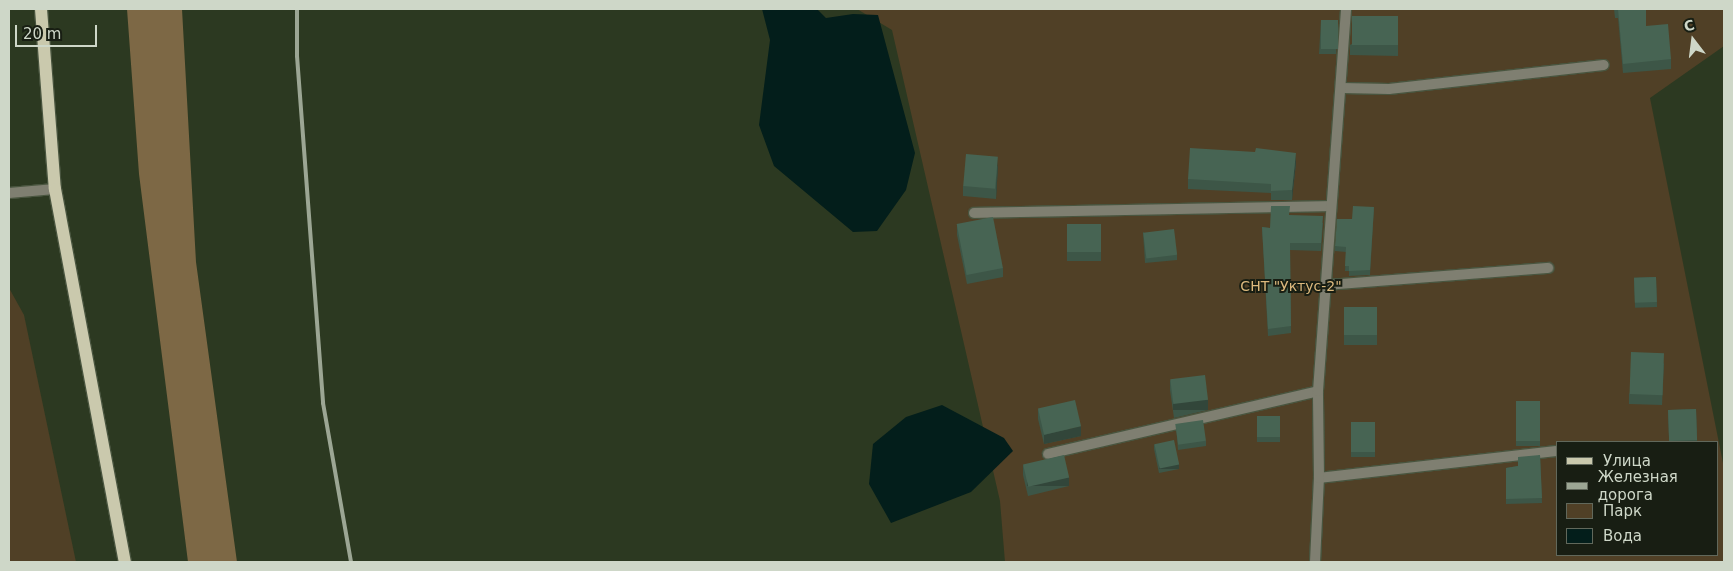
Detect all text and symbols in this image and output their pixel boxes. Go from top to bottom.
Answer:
scale bar [18,15,100,47]
north arrow [1668,15,1718,65]
text: С [1682,16,1696,35]
text: 20 m [23,25,61,43]
park label: СНТ "Уктус-2" [1240,278,1342,294]
legend [1556,441,1718,556]
text: Улица [1603,452,1651,470]
text: Железная дорога [1598,468,1678,504]
text: Парк [1603,502,1642,520]
text: Вода [1603,527,1642,545]

